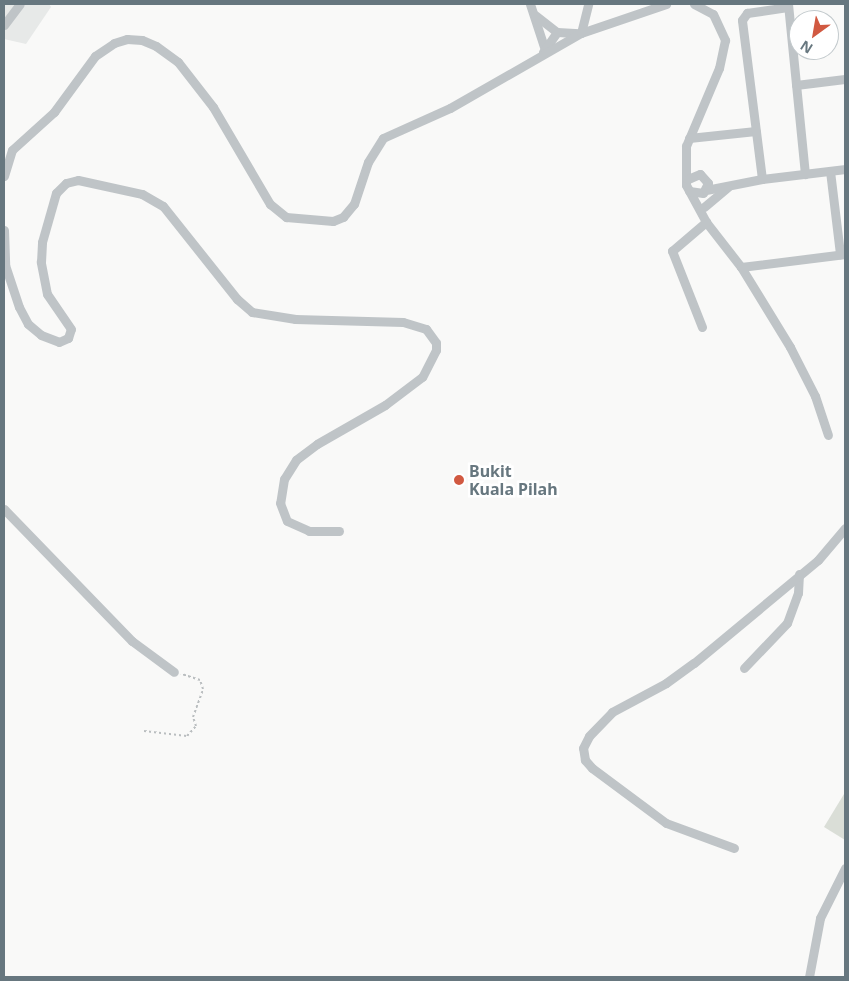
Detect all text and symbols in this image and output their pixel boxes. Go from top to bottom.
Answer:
north arrow [789,10,839,60]
text: N [796,36,816,58]
place label: Bukit Kuala Pilah [469,461,558,499]
marker: Bukit Kuala Pilah [453,474,465,486]

